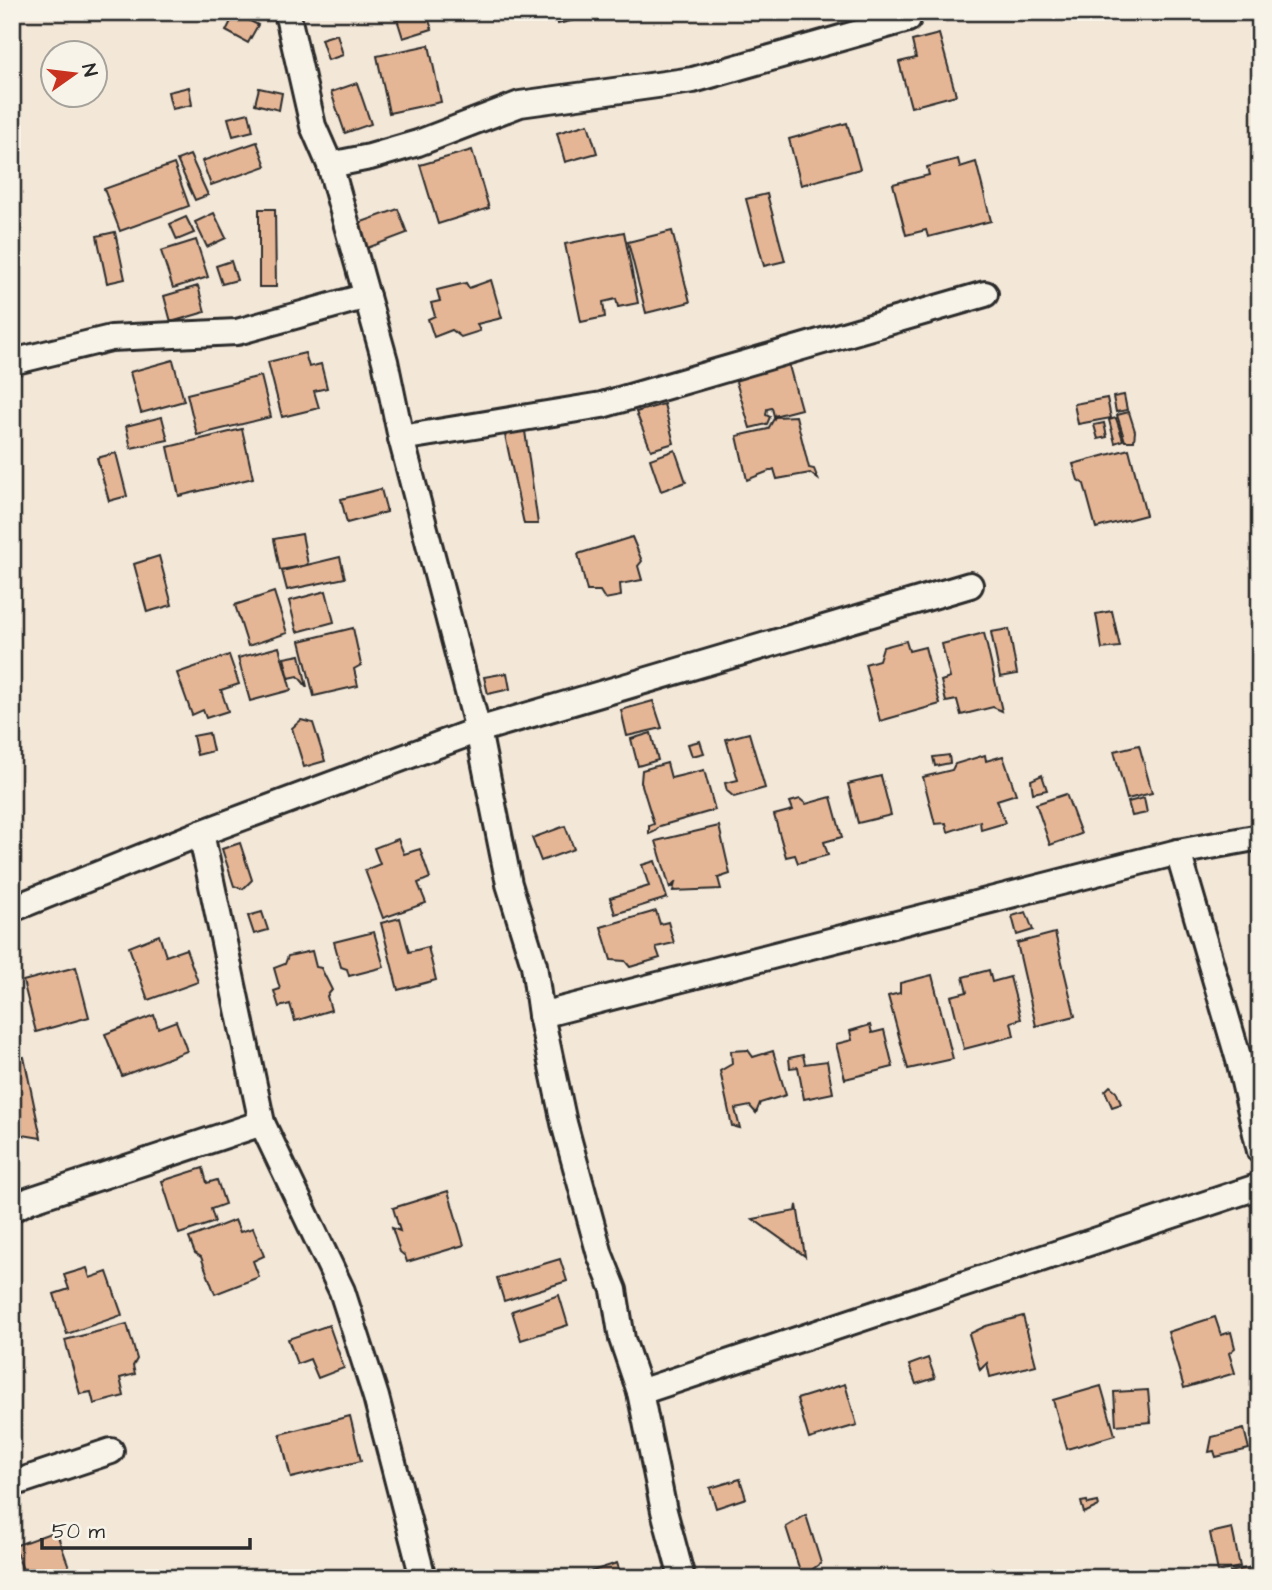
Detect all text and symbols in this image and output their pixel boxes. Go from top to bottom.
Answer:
north arrow [38,38,108,108]
text: N [74,61,104,79]
scale bar [42,1506,250,1550]
text: 50 m [52,1517,106,1546]

